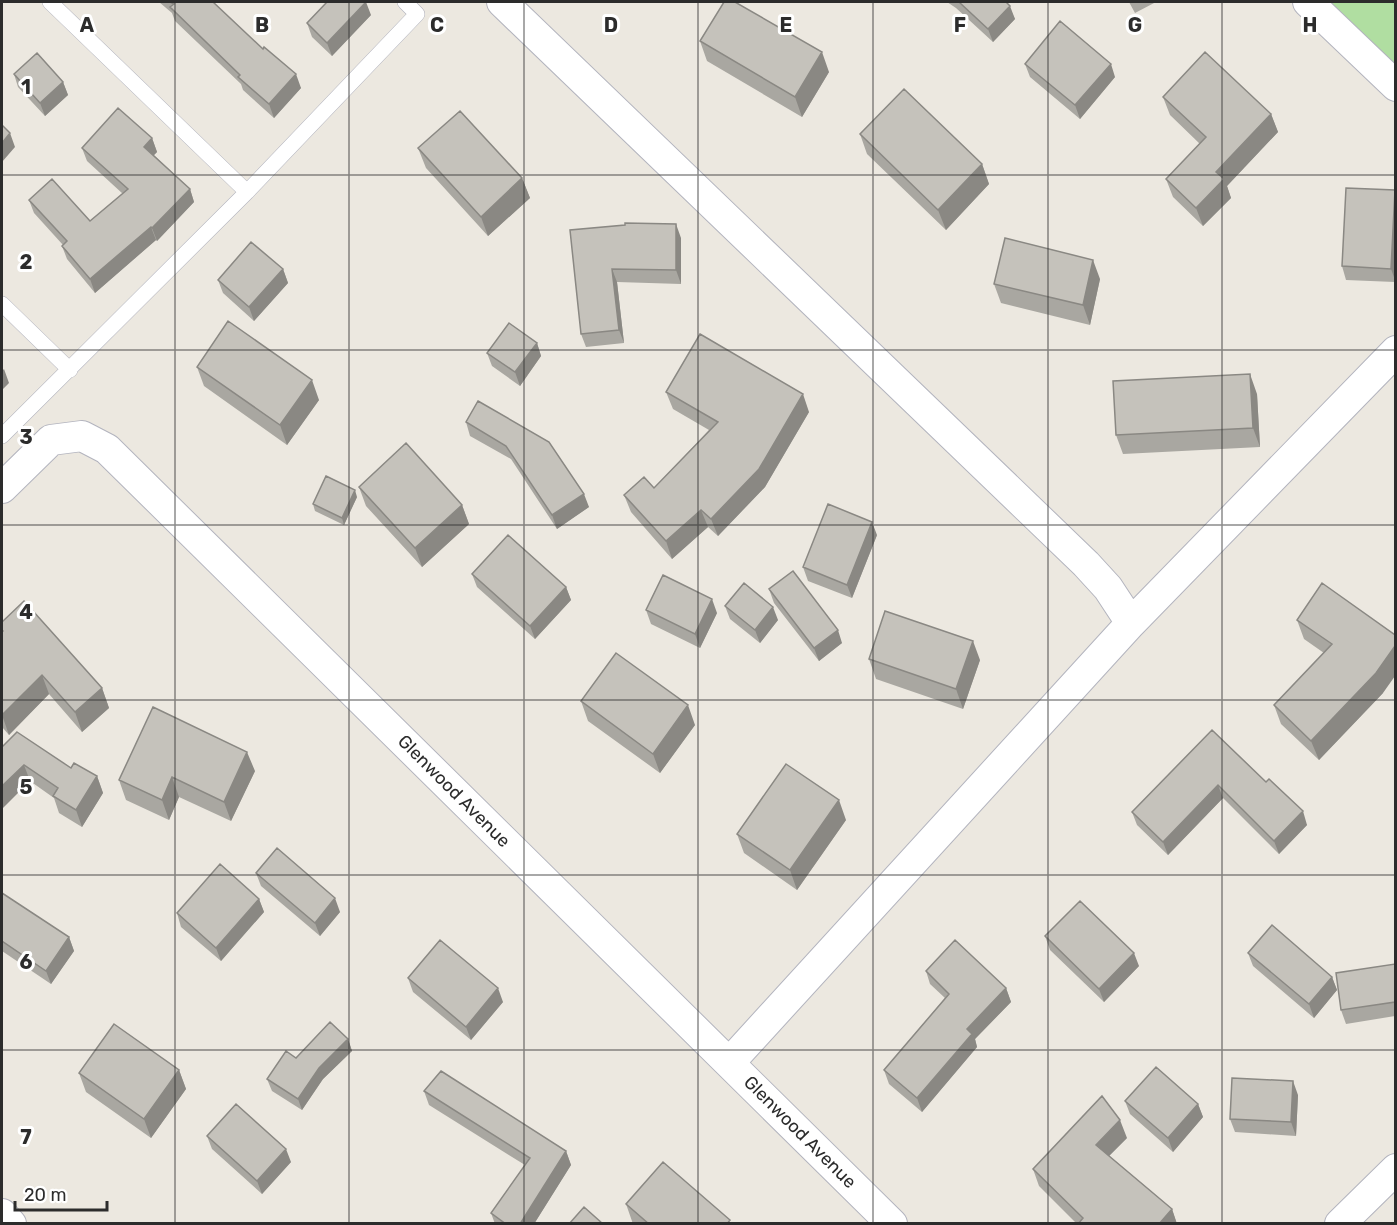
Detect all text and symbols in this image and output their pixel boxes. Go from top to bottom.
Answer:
text: A [80,13,95,37]
text: B [255,13,269,37]
text: C [430,13,444,37]
text: D [604,13,618,37]
text: E [780,13,792,37]
text: F [954,13,966,37]
text: G [1128,13,1142,37]
text: H [1303,13,1317,37]
text: 1 [21,75,31,99]
text: 2 [20,250,33,274]
text: 3 [19,425,33,449]
text: 4 [19,600,33,624]
street label: Glenwood Avenue [393,730,515,852]
text: 5 [20,775,33,799]
text: 6 [19,950,33,974]
street label: Glenwood Avenue [739,1071,861,1193]
text: 7 [20,1125,32,1149]
scale bar [15,1174,106,1212]
text: 20 m [24,1184,66,1206]

